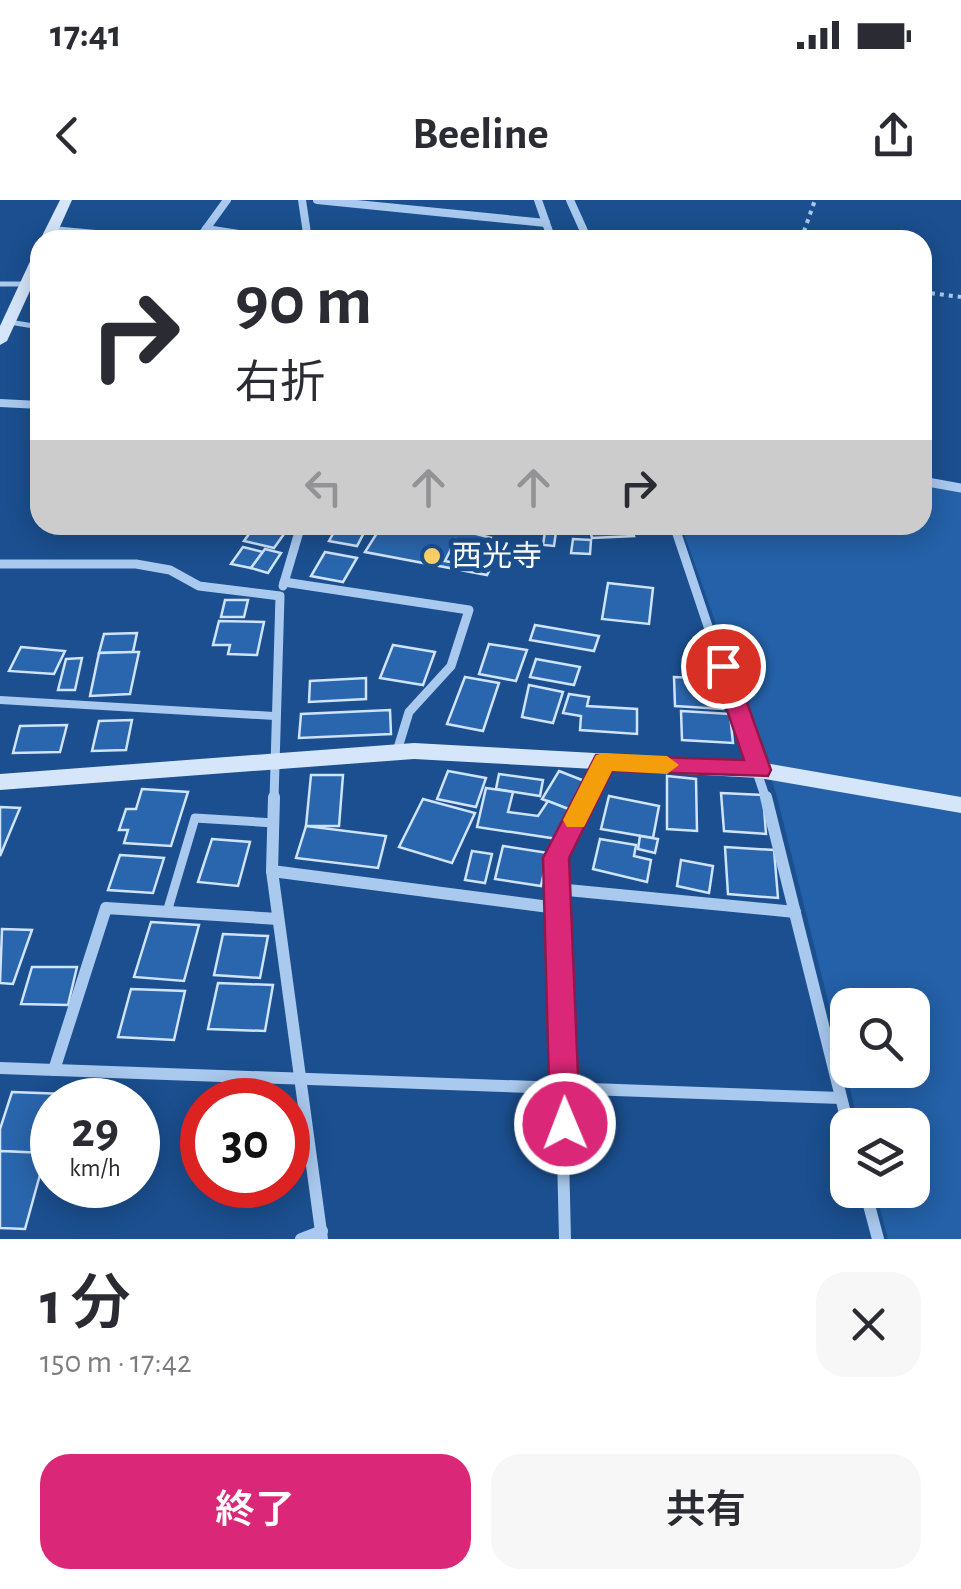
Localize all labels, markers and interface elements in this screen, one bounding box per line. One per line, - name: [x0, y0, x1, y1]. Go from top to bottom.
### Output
- text: 17:41: [50, 16, 122, 54]
- icon: back: [40, 108, 95, 163]
- icon: share: [866, 108, 921, 163]
- text: Beeline: [412, 112, 549, 157]
- text: 90 m: [235, 267, 372, 337]
- icon: right: [70, 270, 200, 400]
- text: 右折: [235, 361, 325, 406]
- icon: left: [296, 460, 351, 515]
- icon: ahead: [401, 460, 456, 515]
- icon: ahead: [506, 460, 561, 515]
- icon: right: [611, 460, 666, 515]
- place label: 西光寺: [452, 540, 542, 572]
- marker: 西光寺: [421, 545, 443, 567]
- pin: [681, 624, 766, 709]
- icon: arrive: [696, 639, 751, 694]
- map controls: [830, 988, 930, 1208]
- button: search: [830, 988, 930, 1088]
- position arrow: [513, 1072, 617, 1176]
- speed limit sign: 30: [180, 1078, 310, 1208]
- text: 29: [71, 1106, 119, 1156]
- button: layers: [830, 1108, 930, 1208]
- text: km/h: [69, 1156, 121, 1181]
- button: close: [816, 1272, 921, 1377]
- text: 1 分: [40, 1275, 131, 1335]
- text: 150 m · 17:42: [40, 1346, 192, 1378]
- button: 終了: [40, 1454, 471, 1569]
- button: 共有: [491, 1454, 921, 1569]

